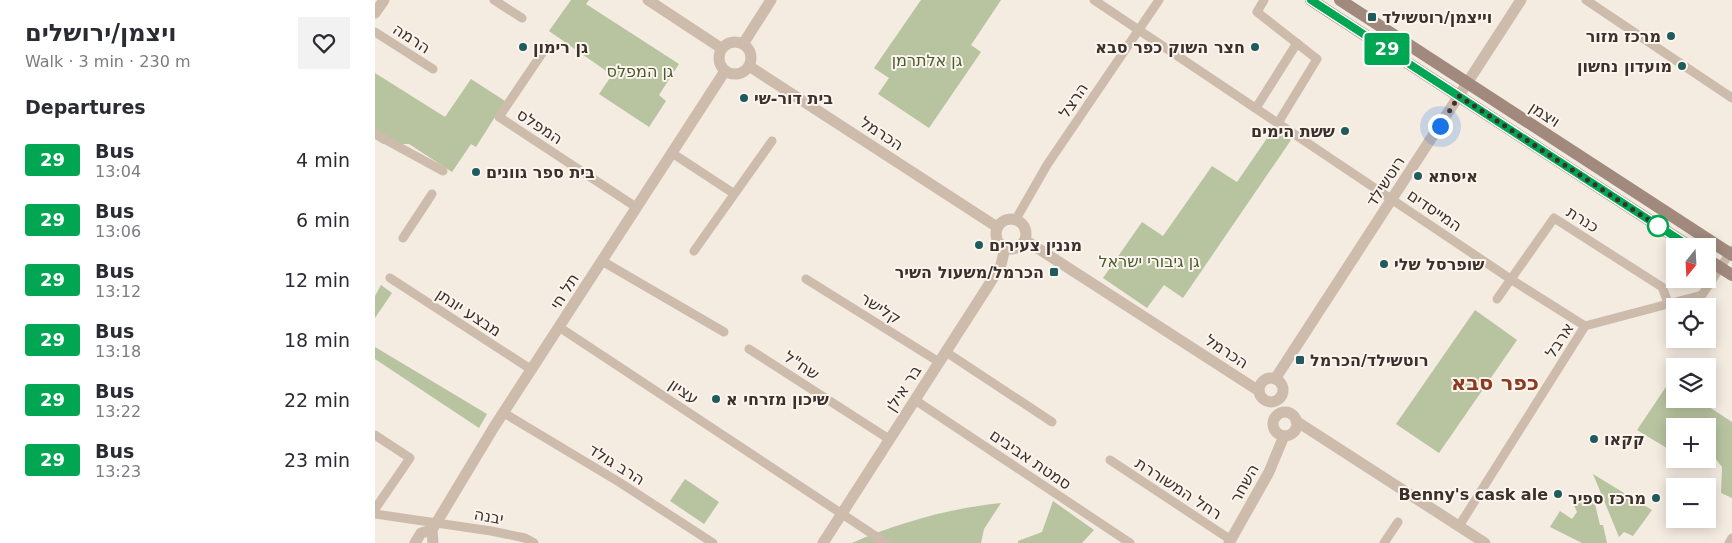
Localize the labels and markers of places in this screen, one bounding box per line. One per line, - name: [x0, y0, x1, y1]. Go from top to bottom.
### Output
- place label: וייצמן/רוטשילד: [1382, 8, 1492, 27]
- marker: וייצמן/רוטשילד: [1366, 11, 1378, 23]
- place label: מרכז מזור: [1586, 27, 1661, 46]
- marker: מרכז מזור: [1665, 30, 1677, 42]
- place label: גן רימון: [533, 38, 588, 57]
- place label: חצר השוק כפר סבא: [1095, 38, 1245, 57]
- marker: גן רימון: [517, 41, 529, 53]
- marker: חצר השוק כפר סבא: [1249, 41, 1261, 53]
- place label: מועדון נחשון: [1577, 57, 1672, 76]
- marker: מועדון נחשון: [1676, 60, 1688, 72]
- place label: בית דור-שי: [754, 89, 833, 108]
- marker: בית דור-שי: [738, 92, 750, 104]
- place label: ששת הימים: [1251, 122, 1335, 141]
- marker: ששת הימים: [1339, 125, 1351, 137]
- place label: בית ספר גוונים: [486, 163, 595, 182]
- marker: בית ספר גוונים: [470, 166, 482, 178]
- place label: איסתא: [1428, 167, 1478, 186]
- marker: איסתא: [1412, 170, 1424, 182]
- unlabelled marker: [1647, 215, 1669, 237]
- place label: מננין צעירים: [989, 236, 1082, 255]
- marker: מננין צעירים: [973, 239, 985, 251]
- place label: שופרסל שלי: [1394, 255, 1484, 274]
- marker: שופרסל שלי: [1378, 258, 1390, 270]
- place label: הכרמל/משעול השיר: [895, 263, 1044, 282]
- marker: הכרמל/משעול השיר: [1048, 266, 1060, 278]
- place label: רוטשילד/הכרמל: [1310, 351, 1429, 370]
- marker: רוטשילד/הכרמל: [1294, 354, 1306, 366]
- place label: שיכון מזרחי א: [726, 390, 829, 409]
- marker: שיכון מזרחי א: [710, 393, 722, 405]
- place label: קקאו: [1604, 430, 1645, 449]
- marker: קקאו: [1588, 433, 1600, 445]
- place label: Benny's cask ale: [1399, 485, 1548, 504]
- marker: Benny's cask ale: [1552, 488, 1564, 500]
- place label: מרכז ספיר: [1568, 489, 1646, 508]
- marker: מרכז ספיר: [1650, 492, 1662, 504]

